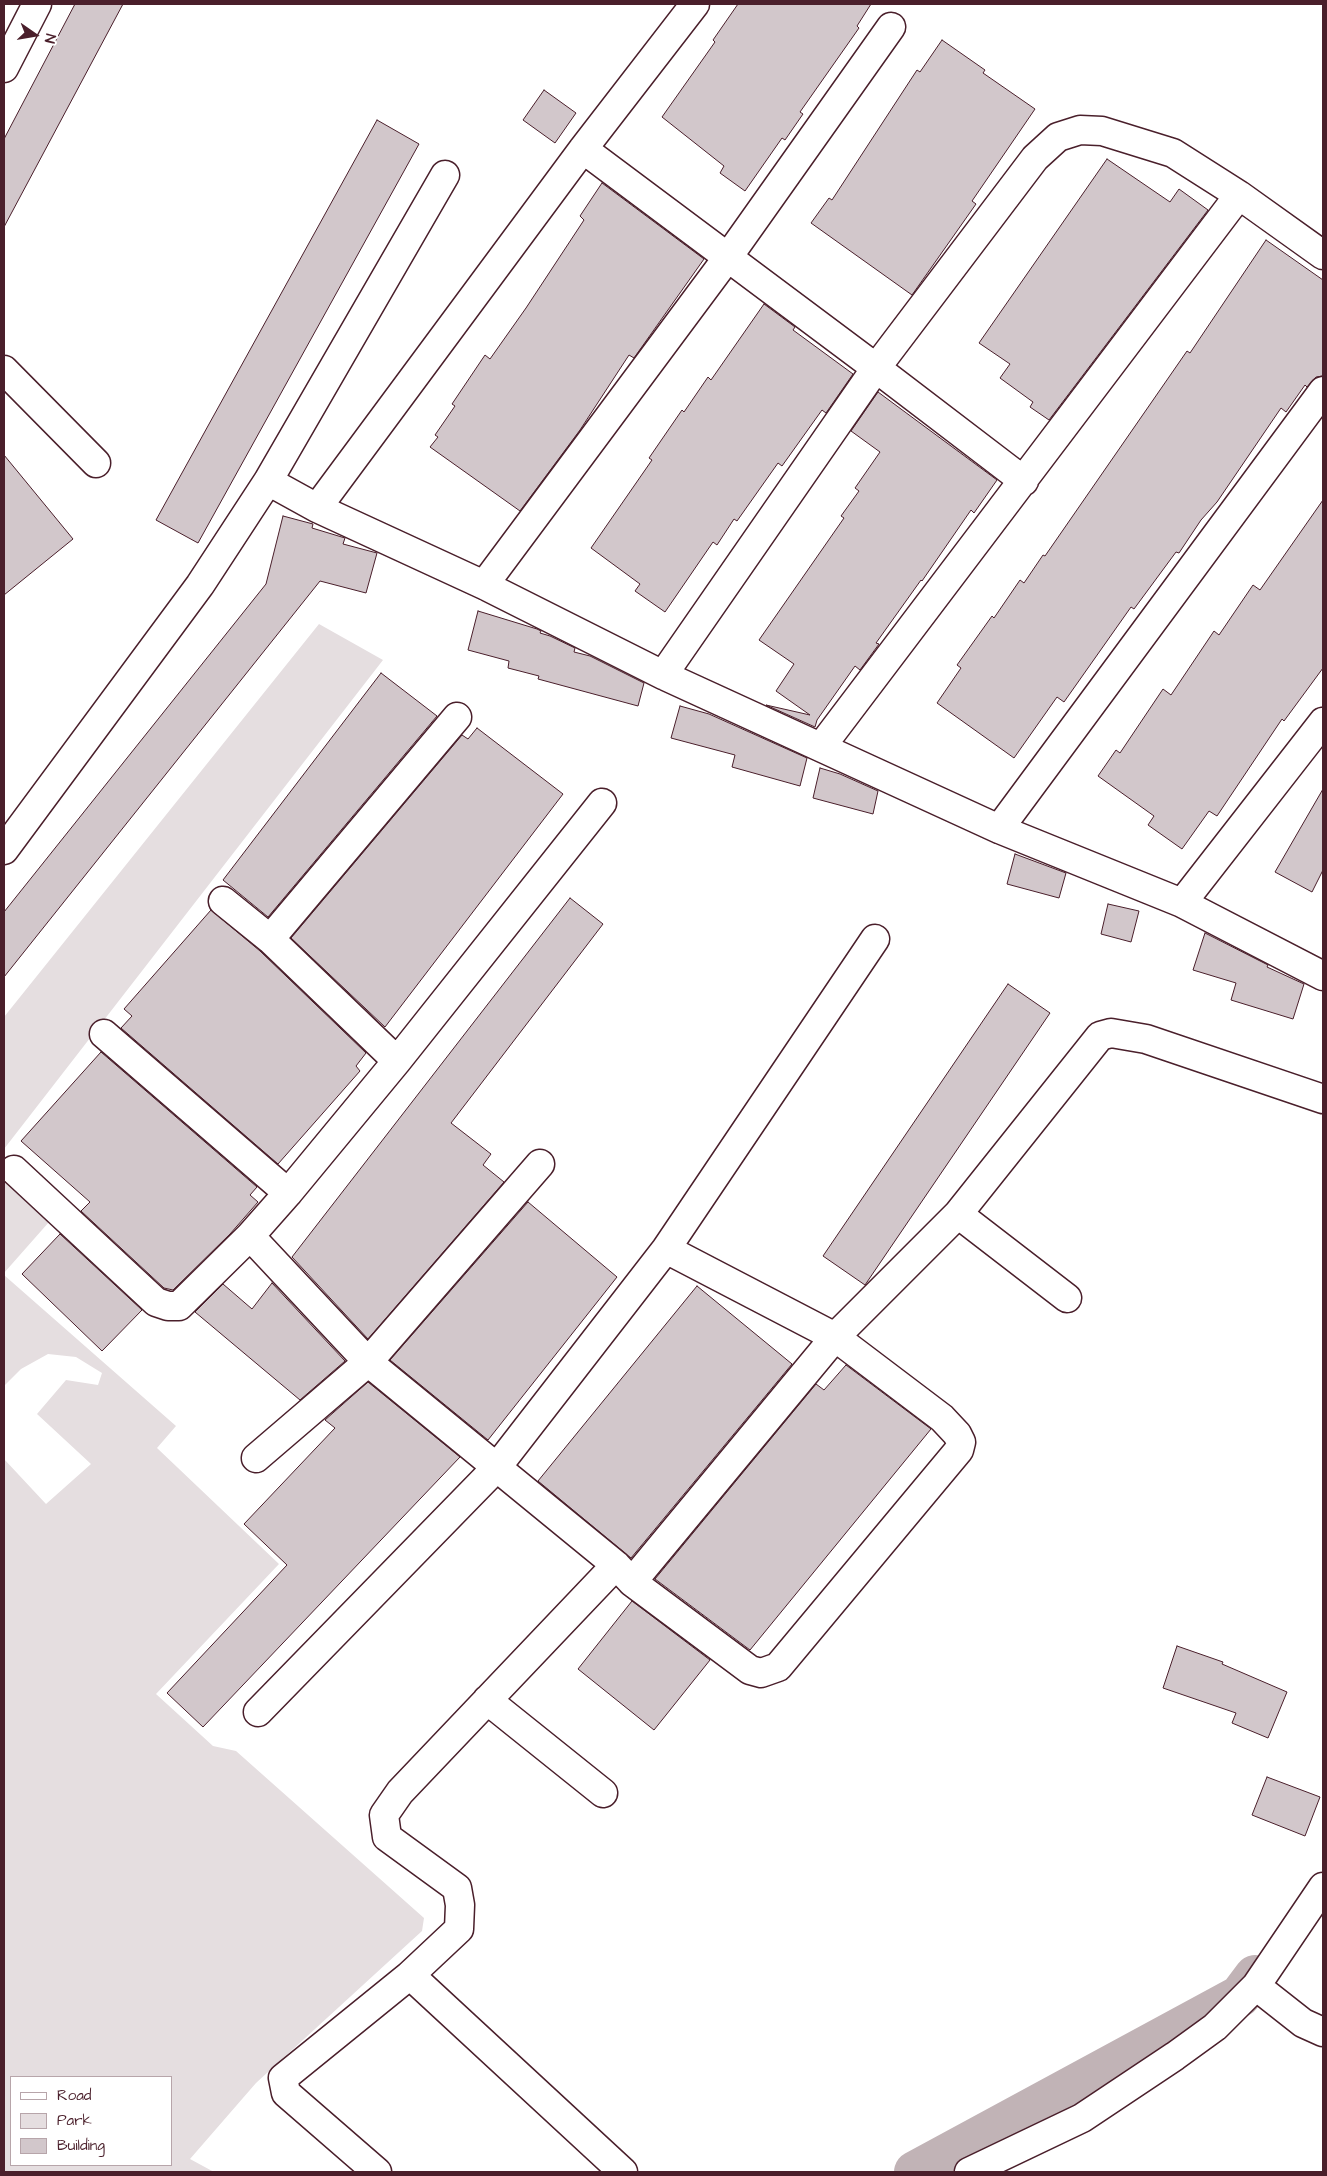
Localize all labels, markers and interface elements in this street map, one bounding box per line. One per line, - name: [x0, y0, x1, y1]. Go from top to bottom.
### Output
- north arrow: [10, 10, 60, 60]
- text: N: [39, 32, 60, 45]
- legend: [10, 2076, 172, 2166]
- text: Road: [57, 2085, 91, 2106]
- text: Park: [57, 2110, 92, 2131]
- text: Building: [57, 2135, 105, 2156]

